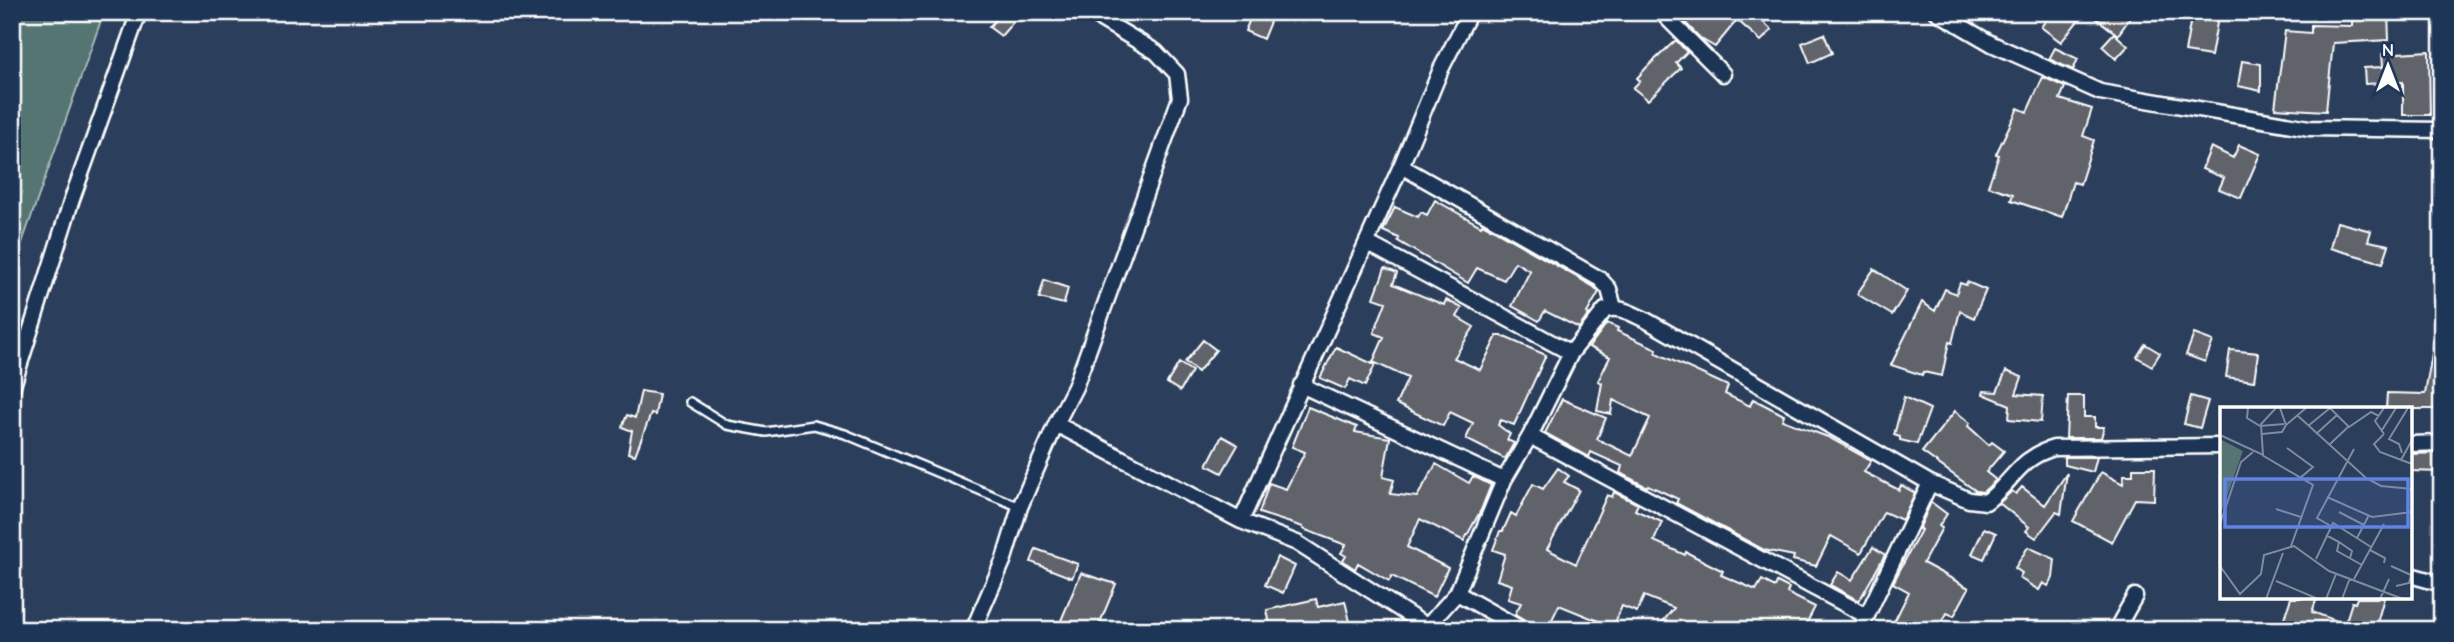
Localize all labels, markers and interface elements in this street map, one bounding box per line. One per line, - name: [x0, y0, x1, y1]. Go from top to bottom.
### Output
- north arrow: [2352, 32, 2422, 102]
- text: N: [2382, 39, 2394, 61]
- inset map: [2220, 407, 2412, 600]

